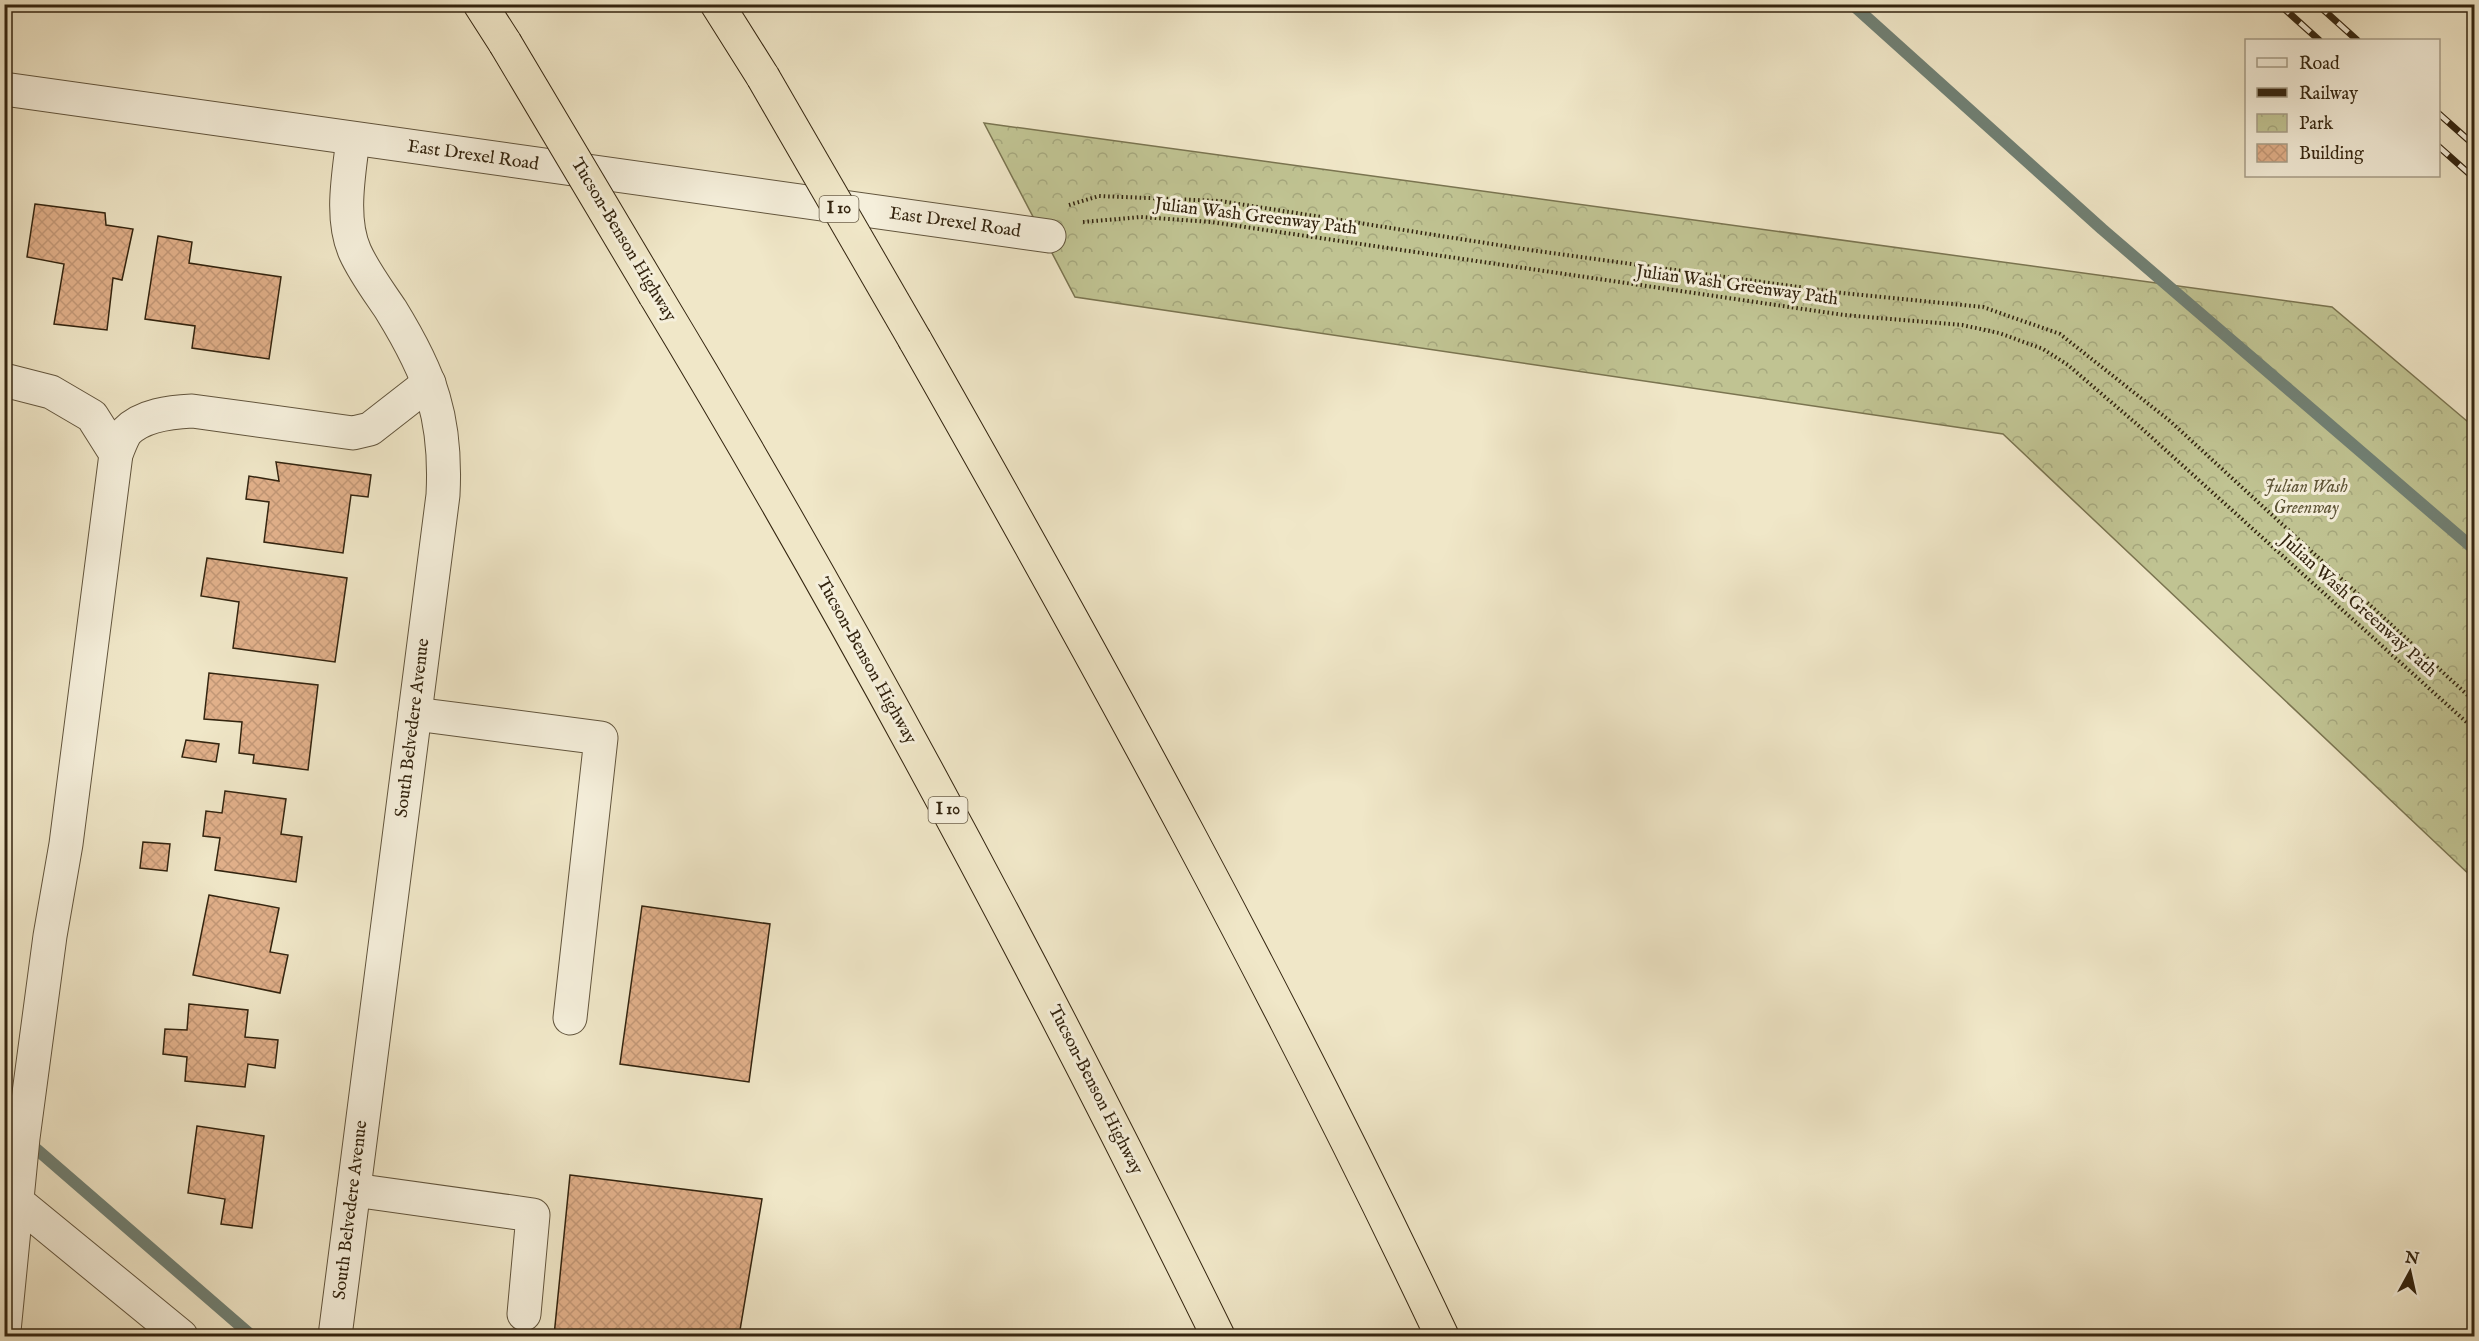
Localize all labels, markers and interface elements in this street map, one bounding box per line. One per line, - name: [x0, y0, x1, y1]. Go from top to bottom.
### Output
- legend: [2245, 39, 2440, 177]
- text: Road: [2299, 53, 2340, 76]
- text: Railway: [2299, 83, 2358, 106]
- text: Park: [2299, 113, 2334, 136]
- street label: East Drexel Road: [406, 135, 541, 177]
- text: Building: [2299, 143, 2364, 166]
- street label: Tucson–Benson Highway: [565, 154, 681, 326]
- street label: Julian Wash Greenway Path: [1151, 193, 1359, 241]
- road number: I 10: [820, 196, 858, 222]
- street label: East Drexel Road: [888, 202, 1023, 244]
- street label: Julian Wash Greenway Path: [1633, 260, 1840, 312]
- park label: Julian Wash Greenway: [2264, 476, 2348, 520]
- street label: Julian Wash Greenway Path: [2273, 528, 2442, 683]
- street label: Tucson–Benson Highway: [811, 574, 921, 748]
- street label: South Belvedere Avenue: [391, 637, 435, 819]
- road number: I 10: [928, 797, 968, 823]
- street label: Tucson–Benson Highway: [1042, 1001, 1148, 1179]
- street label: South Belvedere Avenue: [329, 1119, 373, 1301]
- north arrow: [2380, 1242, 2440, 1302]
- text: N: [2403, 1248, 2420, 1270]

